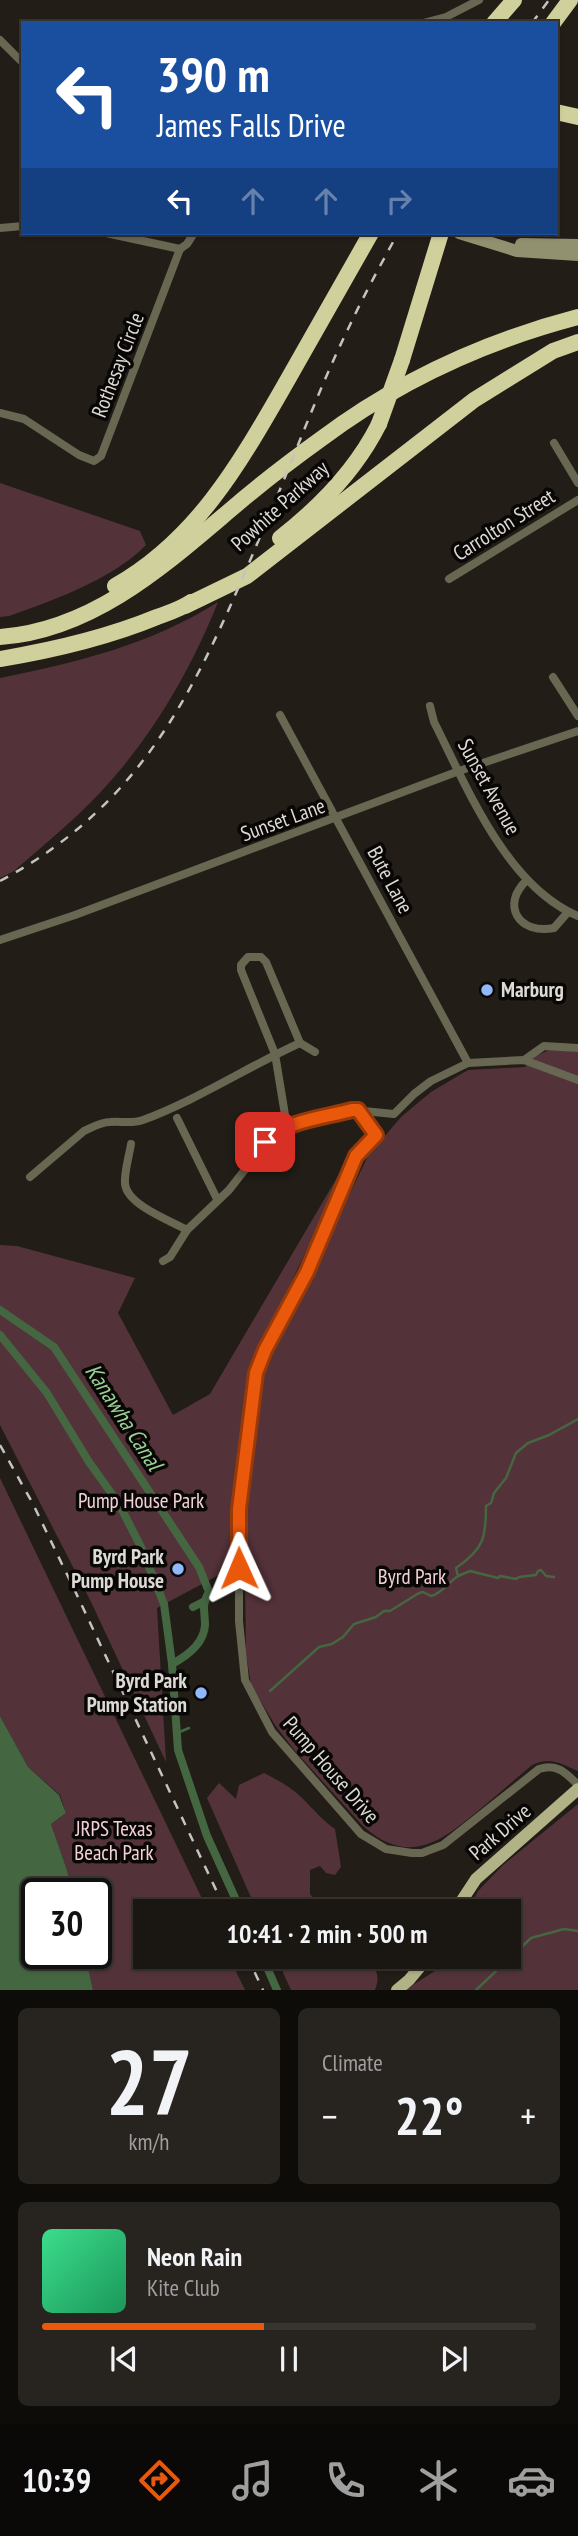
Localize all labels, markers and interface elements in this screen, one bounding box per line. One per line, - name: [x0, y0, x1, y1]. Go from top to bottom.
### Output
- text: 390 m: [157, 42, 270, 106]
- icon: left: [42, 49, 133, 140]
- text: James Falls Drive: [157, 104, 346, 146]
- icon: left: [161, 182, 199, 220]
- icon: ahead: [234, 182, 272, 220]
- icon: ahead: [307, 182, 345, 220]
- icon: right: [380, 182, 418, 220]
- street label: Rothesay Circle: [85, 309, 150, 421]
- street label: Powhite Parkway: [225, 455, 334, 557]
- street label: Carrolton Street: [448, 483, 560, 567]
- street label: Sunset Avenue: [452, 734, 527, 840]
- street label: Sunset Lane: [237, 792, 329, 847]
- street label: Bute Lane: [362, 841, 419, 918]
- place label: Marburg: [501, 976, 564, 1003]
- marker: Marburg: [479, 982, 495, 998]
- pin: [235, 1112, 295, 1172]
- icon: arrive: [246, 1123, 284, 1161]
- water label: Kanawha Canal: [79, 1358, 171, 1478]
- park label: Pump House Park: [78, 1487, 204, 1514]
- position arrow: [202, 1531, 276, 1605]
- place label: Byrd Park Pump House: [71, 1543, 164, 1594]
- marker: Byrd Park Pump House: [170, 1561, 186, 1577]
- park label: Byrd Park: [378, 1563, 446, 1590]
- place label: Byrd Park Pump Station: [87, 1667, 187, 1718]
- marker: Byrd Park Pump Station: [193, 1685, 209, 1701]
- street label: Pump House Drive: [278, 1711, 385, 1829]
- street label: Park Drive: [463, 1797, 536, 1866]
- park label: JRPS Texas Beach Park: [74, 1815, 154, 1866]
- speed limit sign: 30: [21, 1878, 112, 1969]
- text: 10:41 · 2 min · 500 m: [227, 1917, 427, 1950]
- text: 27: [106, 2022, 193, 2140]
- text: Climate: [322, 2048, 383, 2077]
- text: 22°: [395, 2082, 463, 2149]
- text: −: [322, 2091, 338, 2140]
- text: +: [520, 2091, 536, 2140]
- text: km/h: [129, 2127, 169, 2156]
- text: Neon Rain: [147, 2240, 242, 2273]
- text: Kite Club: [147, 2273, 220, 2302]
- icon: previous: [105, 2340, 143, 2378]
- icon: pause: [270, 2340, 308, 2378]
- icon: next: [435, 2340, 473, 2378]
- icon: directions: [135, 2456, 184, 2505]
- icon: music: [228, 2456, 277, 2505]
- icon: phone: [321, 2456, 370, 2505]
- icon: climate: [414, 2456, 463, 2505]
- icon: car: [507, 2456, 556, 2505]
- text: 10:39: [22, 2459, 91, 2501]

